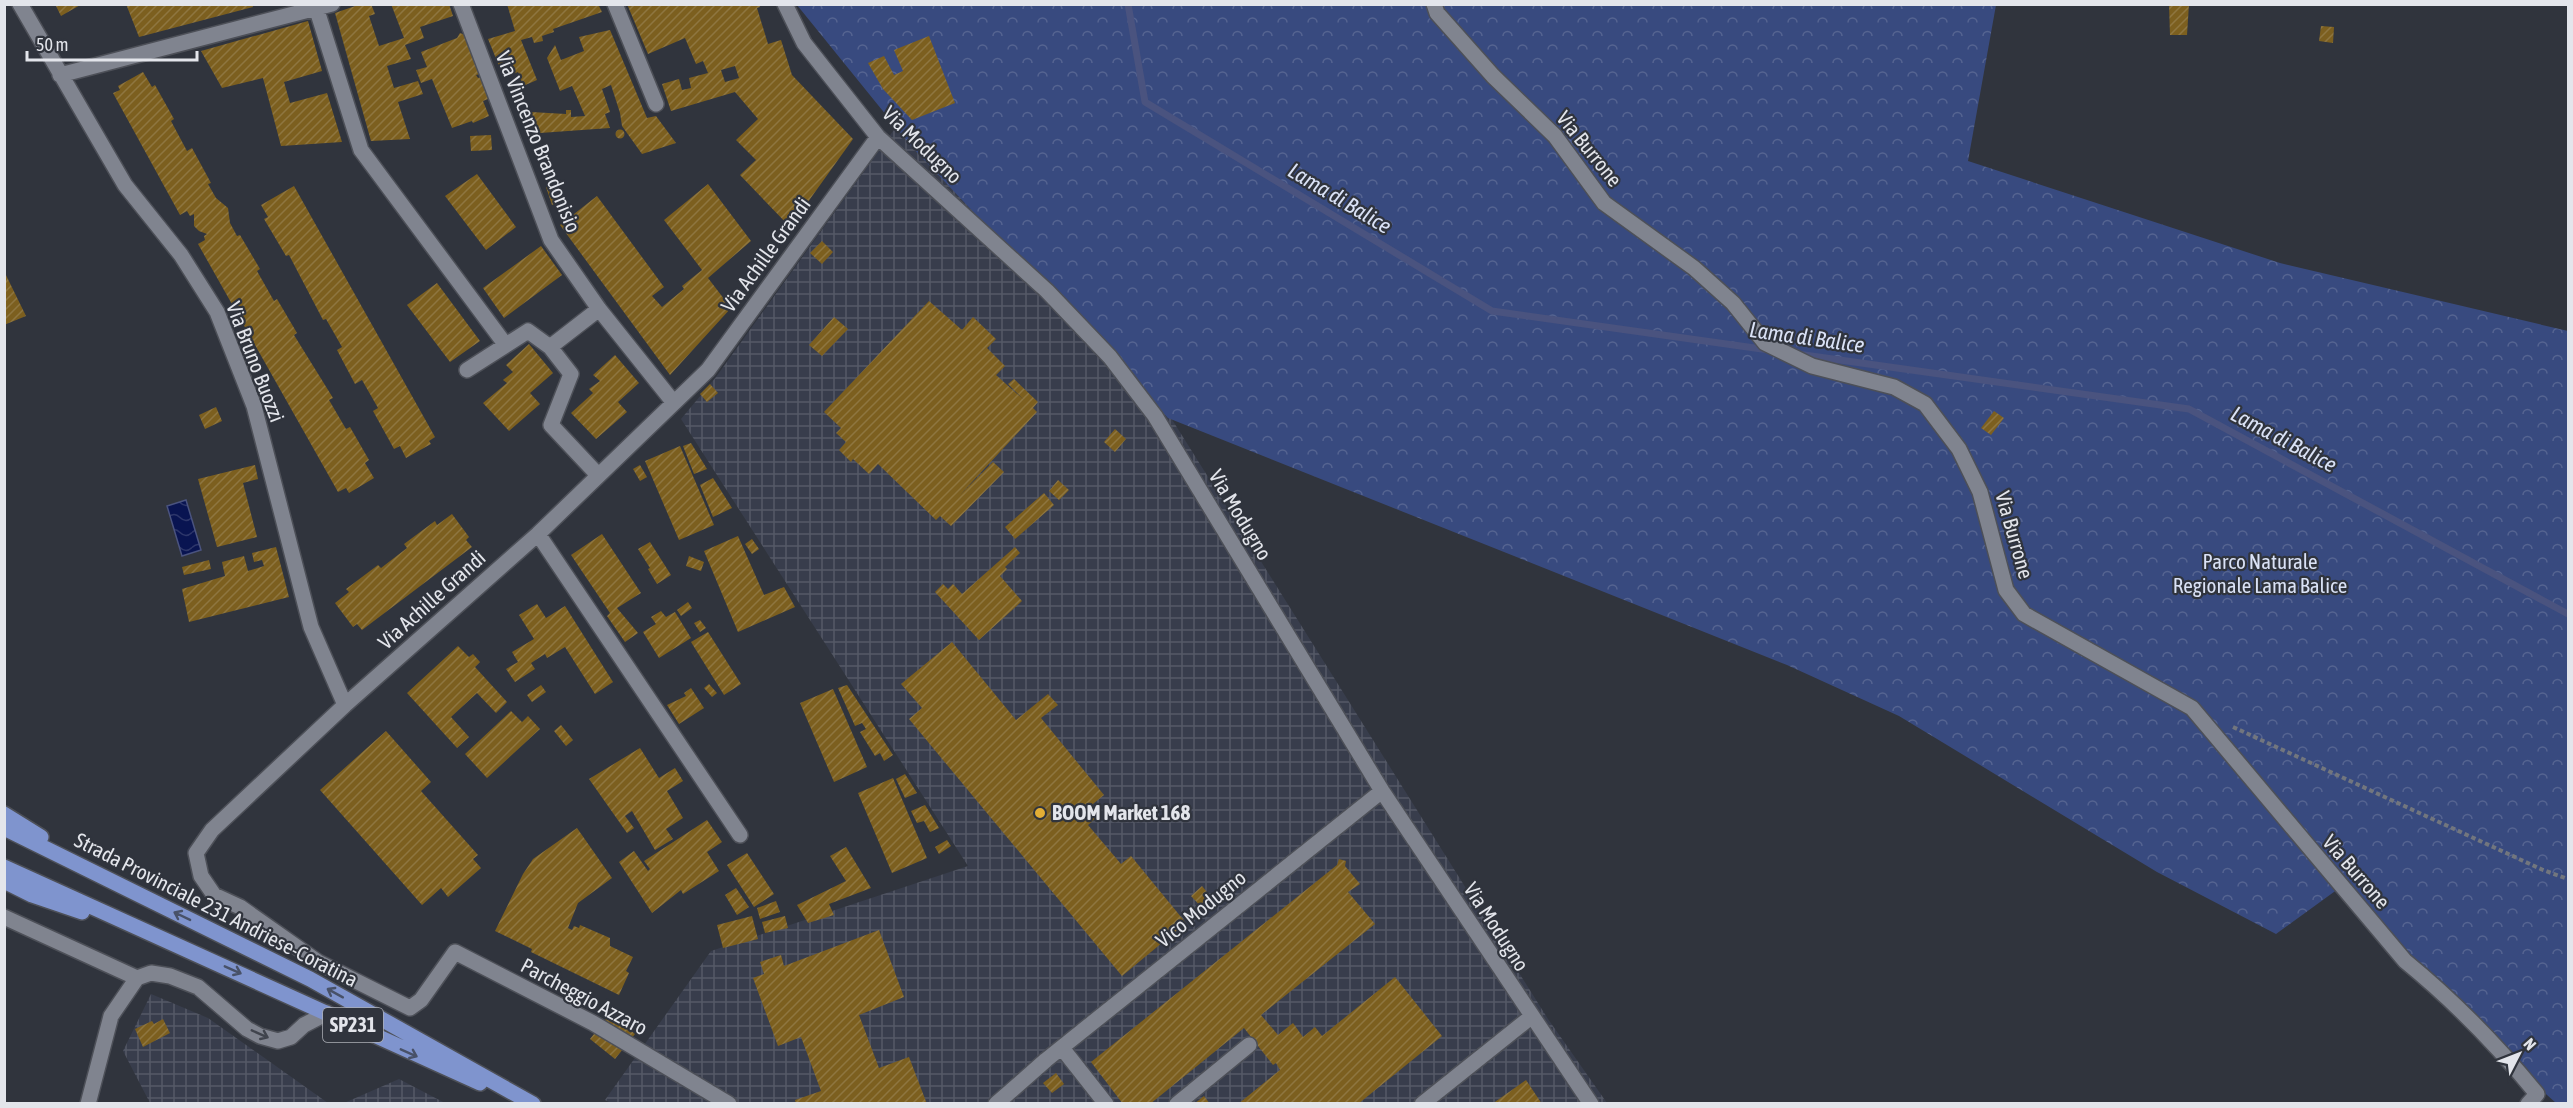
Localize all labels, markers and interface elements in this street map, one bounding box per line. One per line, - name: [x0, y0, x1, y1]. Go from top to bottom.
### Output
- scale bar: [27, 24, 196, 62]
- text: 50 m: [36, 34, 68, 55]
- street label: Via Vincenzo Brandonisio: [492, 48, 586, 236]
- street label: Via Modugno: [878, 101, 967, 188]
- street label: Via Burrone: [1552, 106, 1627, 191]
- water label: Lama di Balice: [1284, 157, 1396, 239]
- street label: Via Achille Grandi: [716, 192, 815, 316]
- street label: Via Bruno Buozzi: [222, 298, 290, 425]
- water label: Lama di Balice: [1748, 316, 1866, 358]
- water label: Lama di Balice: [2227, 400, 2341, 478]
- street label: Via Modugno: [1205, 465, 1277, 564]
- street label: Via Burrone: [1991, 488, 2039, 581]
- street label: Via Achille Grandi: [373, 545, 490, 654]
- park label: Parco Naturale Regionale Lama Balice: [2173, 549, 2347, 597]
- place label: BOOM Market 168: [1052, 800, 1190, 824]
- marker: BOOM Market 168: [1033, 806, 1047, 820]
- street label: Strada Provinciale 231 Andriese-Coratina: [71, 827, 362, 991]
- street label: Via Burrone: [2318, 830, 2395, 913]
- street label: Vico Modugno: [1151, 865, 1250, 952]
- street label: Via Modugno: [1459, 878, 1534, 975]
- one-way arrow: [174, 910, 191, 922]
- street label: Parcheggio Azzaro: [517, 953, 652, 1040]
- one-way arrow: [224, 965, 242, 976]
- one-way arrow: [327, 986, 344, 998]
- road number: SP231: [323, 1008, 383, 1042]
- north arrow: [2489, 1024, 2549, 1084]
- one-way arrow: [250, 1029, 268, 1041]
- text: N: [2520, 1034, 2540, 1053]
- one-way arrow: [400, 1048, 418, 1059]

